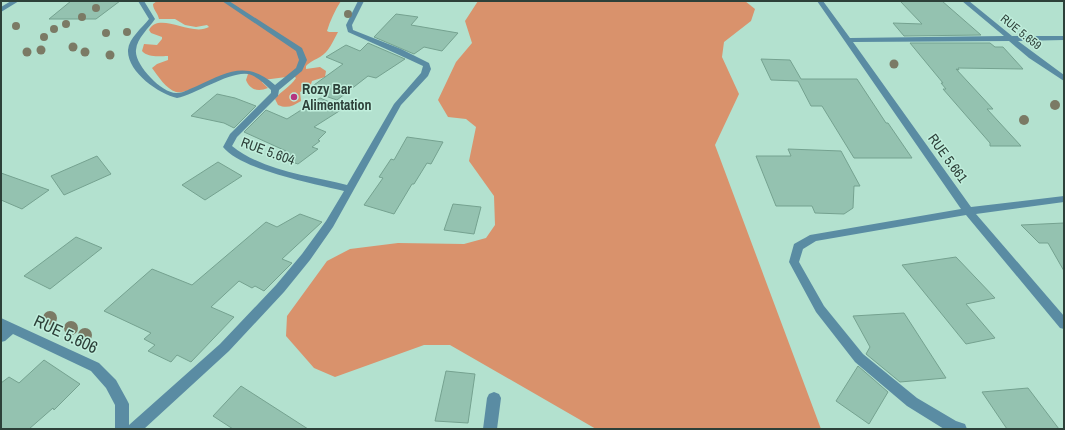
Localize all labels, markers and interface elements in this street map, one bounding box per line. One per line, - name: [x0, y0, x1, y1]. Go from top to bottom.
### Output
- street label: RUE 5.659: [997, 11, 1045, 53]
- place label: Rozy Bar Alimentation: [302, 80, 372, 114]
- marker: Rozy Bar Alimentation: [289, 92, 299, 102]
- street label: RUE 5.661: [924, 130, 972, 187]
- street label: RUE 5.604: [239, 133, 298, 169]
- street label: RUE 5.606: [30, 309, 102, 358]

